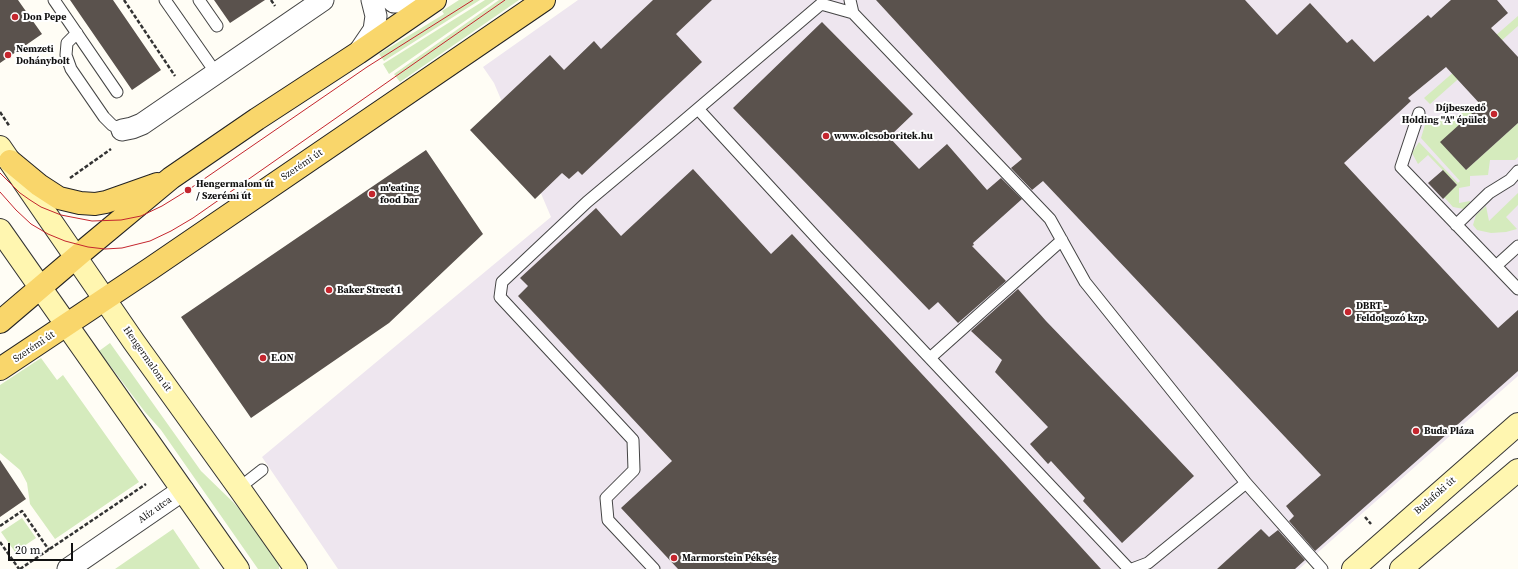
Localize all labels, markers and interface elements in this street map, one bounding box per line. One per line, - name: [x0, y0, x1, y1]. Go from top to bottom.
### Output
- place label: Don Pepe: [23, 11, 66, 23]
- marker: Don Pepe: [10, 12, 20, 22]
- place label: Nemzeti Dohánybolt: [16, 43, 70, 66]
- marker: Nemzeti Dohánybolt: [3, 50, 13, 60]
- place label: Díjbeszedő Holding "A" épület: [1402, 102, 1486, 126]
- marker: Díjbeszedő Holding "A" épület: [1489, 109, 1499, 119]
- place label: www.olcsoboritek.hu: [834, 130, 933, 142]
- marker: www.olcsoboritek.hu: [821, 131, 831, 141]
- street label: Szerémi út: [279, 147, 325, 183]
- place label: Hengermalom út / Szerémi út: [196, 178, 274, 202]
- place label: m'eating food bar: [380, 182, 419, 206]
- marker: Hengermalom út / Szerémi út: [183, 185, 193, 195]
- marker: m'eating food bar: [367, 189, 377, 199]
- place label: Baker Street 1: [337, 284, 402, 296]
- marker: Baker Street 1: [324, 285, 334, 295]
- place label: DBRT - Feldolgozó kzp.: [1356, 300, 1427, 324]
- marker: DBRT - Feldolgozó kzp.: [1343, 307, 1353, 317]
- street label: Hengermalom út: [120, 324, 174, 394]
- street label: Szerémi út: [11, 329, 57, 365]
- place label: E.ON: [271, 352, 294, 364]
- marker: E.ON: [258, 353, 268, 363]
- place label: Buda Pláza: [1424, 425, 1474, 437]
- marker: Buda Pláza: [1411, 426, 1421, 436]
- street label: Budafoki út: [1412, 475, 1458, 517]
- street label: Alíz utca: [136, 494, 174, 526]
- scale bar: [10, 535, 75, 561]
- text: 20 m: [15, 542, 41, 558]
- place label: Marmorstein Pékség: [682, 552, 777, 564]
- marker: Marmorstein Pékség: [669, 553, 679, 563]

